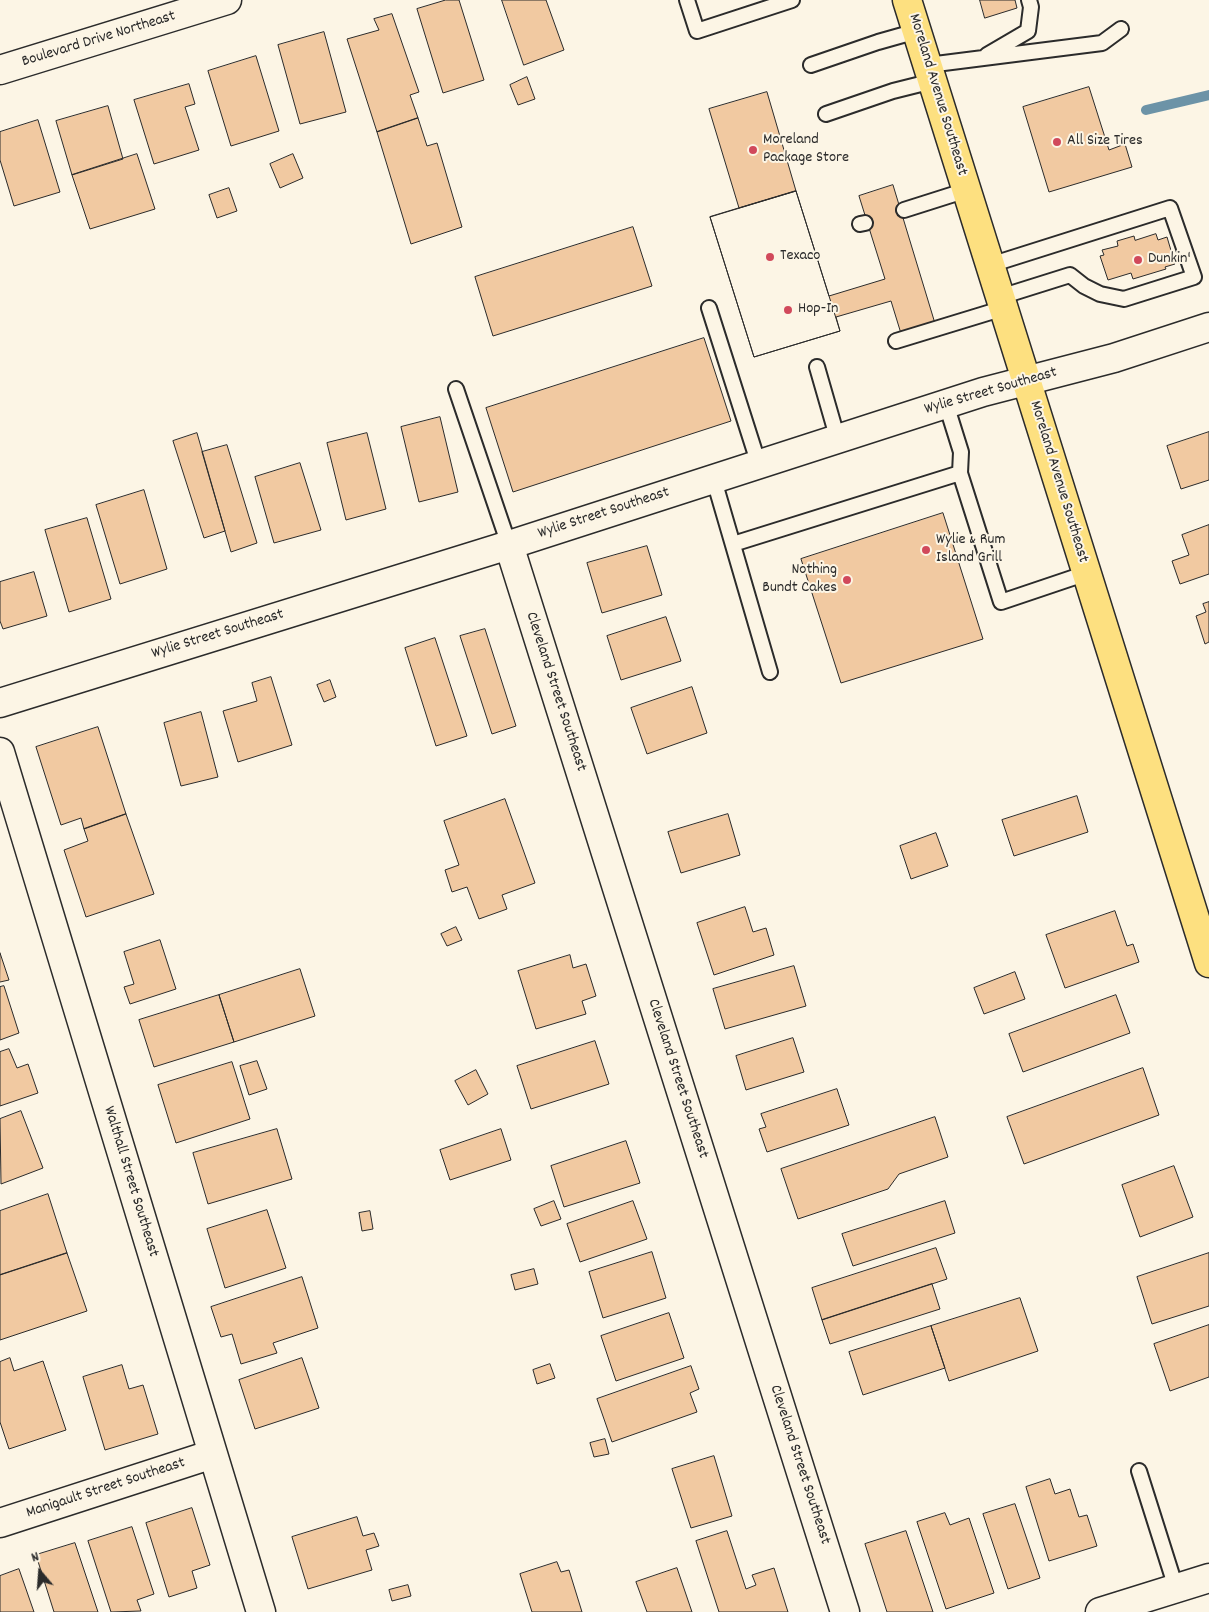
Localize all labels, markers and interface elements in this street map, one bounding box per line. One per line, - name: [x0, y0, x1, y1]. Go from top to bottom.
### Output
- street label: Boulevard Drive Northeast: [20, 7, 178, 73]
- street label: Moreland Avenue Southeast: [903, 12, 971, 178]
- place label: Moreland Package Store: [763, 131, 849, 169]
- place label: All Size Tires: [1067, 132, 1143, 152]
- marker: All Size Tires: [1051, 136, 1063, 148]
- marker: Moreland Package Store: [747, 144, 759, 156]
- place label: Texaco: [780, 247, 820, 267]
- place label: Dunkin': [1148, 250, 1191, 270]
- marker: Texaco: [764, 251, 776, 263]
- marker: Dunkin': [1132, 254, 1144, 266]
- place label: Hop-In: [798, 300, 839, 320]
- marker: Hop-In: [782, 304, 794, 316]
- street label: Wylie Street Southeast: [922, 364, 1060, 420]
- street label: Moreland Avenue Southeast: [1024, 399, 1092, 565]
- street label: Wylie Street Southeast: [536, 484, 672, 544]
- place label: Wylie & Rum Island Grill: [936, 531, 1005, 569]
- marker: Wylie & Rum Island Grill: [920, 544, 932, 556]
- place label: Nothing Bundt Cakes: [762, 561, 837, 599]
- marker: Nothing Bundt Cakes: [841, 574, 853, 586]
- street label: Wylie Street Southeast: [150, 606, 286, 664]
- street label: Cleveland Street Southeast: [520, 610, 590, 774]
- street label: Cleveland Street Southeast: [642, 997, 712, 1161]
- street label: Walthall Street Southeast: [98, 1104, 162, 1260]
- street label: Cleveland Street Southeast: [764, 1383, 834, 1547]
- street label: Manigault Street Southeast: [24, 1454, 188, 1524]
- north arrow: [15, 1547, 65, 1597]
- text: N: [29, 1547, 42, 1568]

